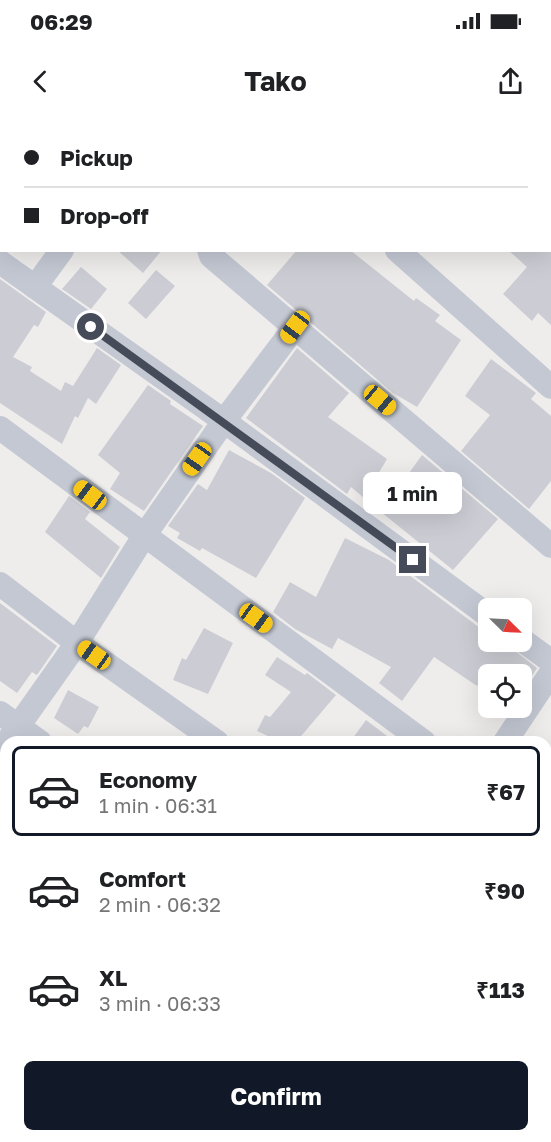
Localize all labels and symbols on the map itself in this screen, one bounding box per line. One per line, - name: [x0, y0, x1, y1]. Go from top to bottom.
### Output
- car: [277, 307, 313, 347]
- route start: [77, 313, 104, 340]
- car: [360, 382, 400, 418]
- car: [179, 439, 215, 479]
- callout: 1 min: [364, 473, 462, 515]
- car: [70, 477, 110, 513]
- route end: [399, 546, 426, 573]
- north arrow: [478, 598, 532, 652]
- car: [236, 600, 276, 636]
- car: [74, 637, 114, 673]

